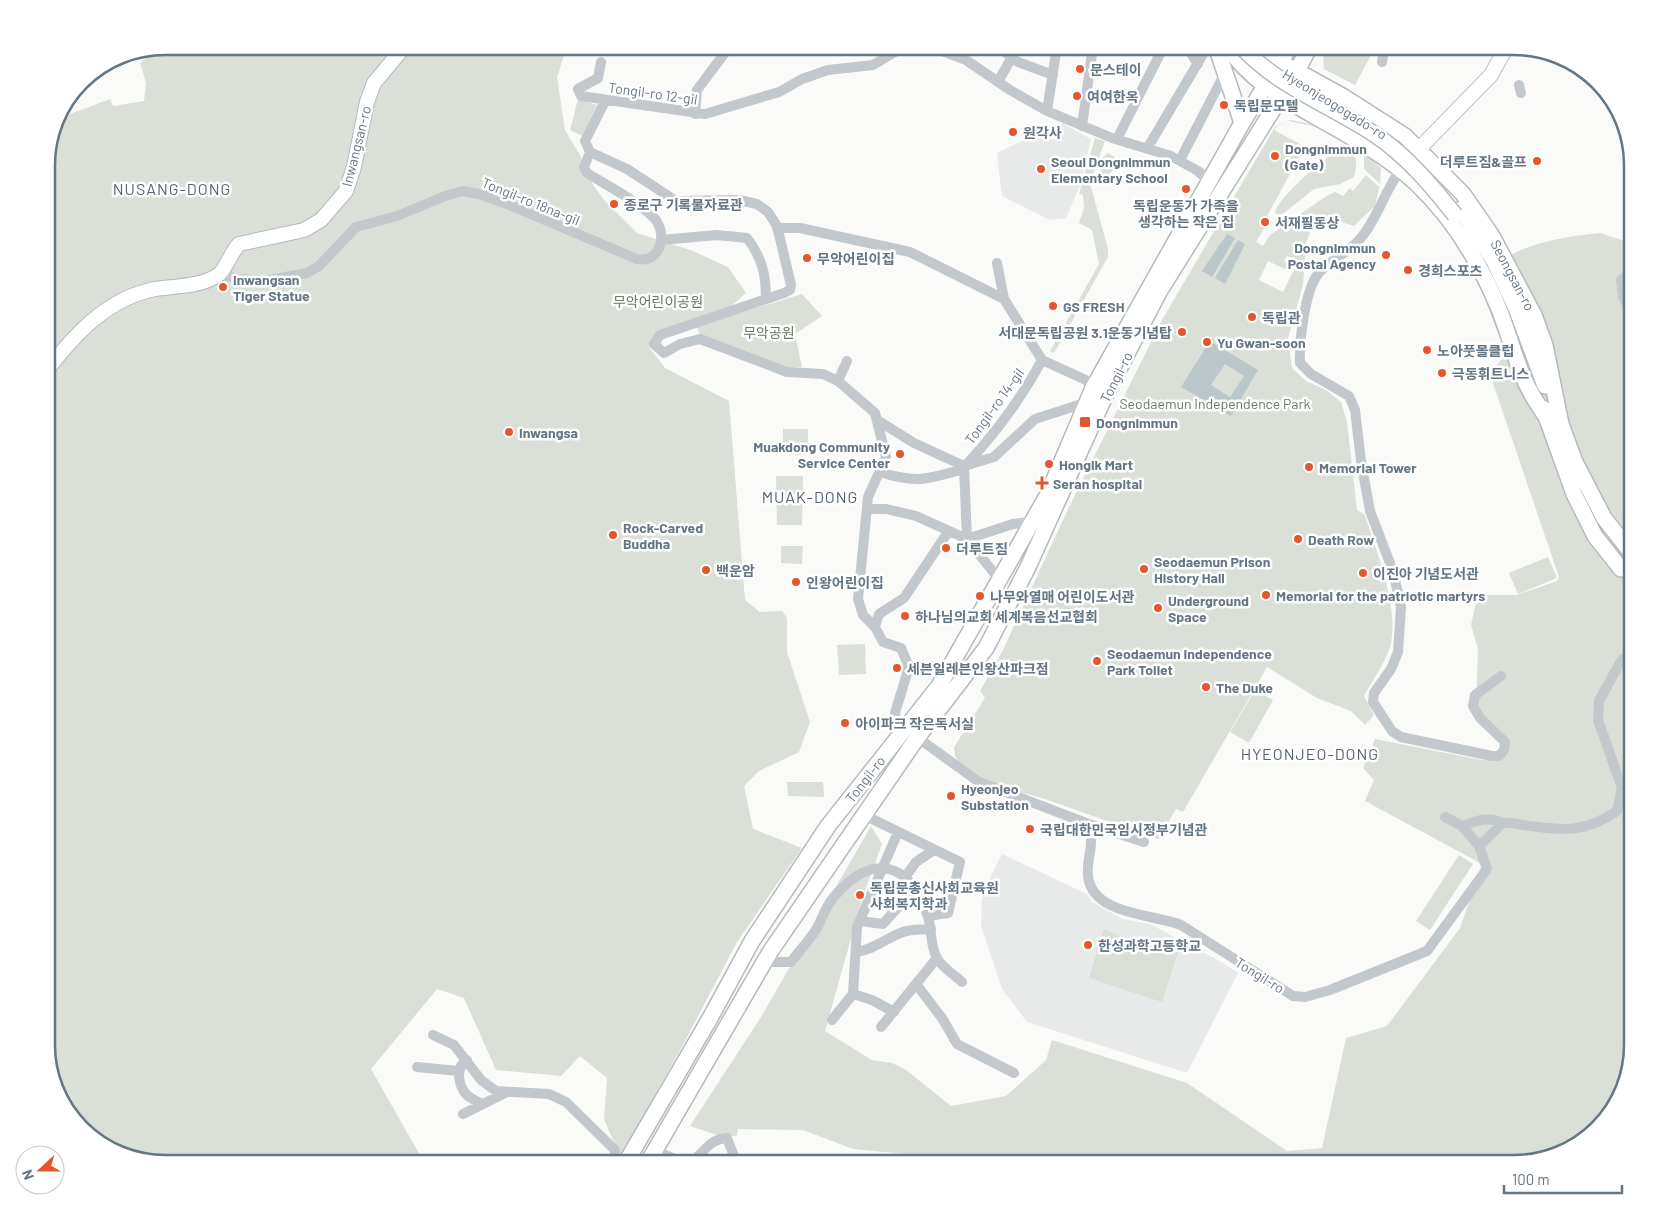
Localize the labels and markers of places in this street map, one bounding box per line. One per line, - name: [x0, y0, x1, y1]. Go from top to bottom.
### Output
- place label: 문스테이: [1090, 61, 1142, 78]
- marker: 문스테이: [1074, 63, 1086, 75]
- place label: 여여한옥: [1087, 88, 1139, 105]
- marker: 여여한옥: [1071, 90, 1083, 102]
- place label: 독립문모텔: [1234, 97, 1299, 114]
- marker: 독립문모텔: [1218, 99, 1230, 111]
- place label: 원각사: [1023, 124, 1062, 141]
- marker: 원각사: [1007, 126, 1019, 138]
- place label: Dongnimmun (Gate): [1284, 140, 1367, 173]
- marker: Dongnimmun (Gate): [1269, 150, 1281, 162]
- place label: Seoul Dongnimmun Elementary School: [1051, 153, 1170, 186]
- place label: 더루트짐&골프: [1440, 153, 1527, 170]
- marker: 더루트짐&골프: [1531, 155, 1543, 167]
- marker: Seoul Dongnimmun Elementary School: [1035, 163, 1047, 175]
- marker: 독립운동가 가족을 생각하는 작은 집: [1180, 183, 1192, 195]
- place label: 종로구 기록물자료관: [624, 196, 743, 213]
- place label: 독립운동가 가족을 생각하는 작은 집: [1133, 197, 1239, 230]
- marker: 종로구 기록물자료관: [608, 198, 620, 210]
- place label: 서재필동상: [1275, 214, 1340, 231]
- marker: 서재필동상: [1259, 216, 1271, 228]
- place label: Dongnimmun Postal Agency: [1288, 239, 1376, 272]
- marker: Dongnimmun Postal Agency: [1380, 249, 1392, 261]
- place label: 무악어린이집: [817, 250, 894, 267]
- marker: 무악어린이집: [801, 252, 813, 264]
- place label: 경희스포츠: [1418, 262, 1483, 279]
- marker: 경희스포츠: [1402, 264, 1414, 276]
- place label: Inwangsan Tiger Statue: [233, 271, 310, 304]
- marker: Inwangsan Tiger Statue: [217, 281, 229, 293]
- place label: GS FRESH: [1063, 298, 1125, 315]
- marker: GS FRESH: [1047, 300, 1059, 312]
- place label: 독립관: [1262, 309, 1301, 326]
- marker: 독립관: [1246, 311, 1258, 323]
- place label: 서대문독립공원 3.1운동기념탑: [998, 324, 1172, 341]
- marker: 서대문독립공원 3.1운동기념탑: [1176, 326, 1188, 338]
- place label: Yu Gwan-soon: [1217, 334, 1306, 351]
- marker: Yu Gwan-soon: [1201, 336, 1213, 348]
- place label: 노아풋볼클럽: [1437, 342, 1514, 359]
- marker: 노아풋볼클럽: [1421, 344, 1433, 356]
- place label: 극동휘트니스: [1452, 365, 1529, 382]
- marker: 극동휘트니스: [1436, 367, 1448, 379]
- place label: Dongnimmun: [1096, 414, 1178, 431]
- marker: Dongnimmun: [1078, 415, 1092, 429]
- place label: Inwangsa: [519, 424, 578, 441]
- marker: Inwangsa: [503, 426, 515, 438]
- place label: Muakdong Community Service Center: [753, 438, 891, 471]
- marker: Muakdong Community Service Center: [894, 448, 906, 460]
- place label: Hongik Mart: [1059, 456, 1133, 473]
- marker: Hongik Mart: [1043, 458, 1055, 470]
- place label: Memorial Tower: [1319, 459, 1417, 476]
- marker: Memorial Tower: [1303, 461, 1315, 473]
- place label: Seran hospital: [1053, 475, 1142, 492]
- marker: Seran hospital: [1035, 476, 1049, 490]
- place label: Rock-Carved Buddha: [623, 519, 703, 552]
- marker: Rock-Carved Buddha: [607, 529, 619, 541]
- place label: Death Row: [1308, 531, 1374, 548]
- marker: Death Row: [1292, 533, 1304, 545]
- place label: 더루트짐: [956, 540, 1008, 557]
- marker: 더루트짐: [940, 542, 952, 554]
- place label: Seodaemun Prison History Hall: [1154, 553, 1270, 586]
- place label: 백운암: [716, 562, 755, 579]
- marker: Seodaemun Prison History Hall: [1138, 563, 1150, 575]
- marker: 백운암: [700, 564, 712, 576]
- place label: 이진아 기념도서관: [1373, 565, 1479, 582]
- marker: 이진아 기념도서관: [1357, 567, 1369, 579]
- place label: 인왕어린이집: [806, 574, 883, 591]
- marker: 인왕어린이집: [790, 576, 802, 588]
- place label: Memorial for the patriotic martyrs: [1276, 587, 1485, 604]
- place label: 나무와열매 어린이도서관: [990, 588, 1135, 605]
- marker: Memorial for the patriotic martyrs: [1260, 589, 1272, 601]
- marker: 나무와열매 어린이도서관: [974, 590, 986, 602]
- place label: Underground Space: [1168, 592, 1249, 625]
- marker: Underground Space: [1152, 602, 1164, 614]
- place label: 하나님의교회 세계복음선교협회: [915, 608, 1098, 625]
- marker: 하나님의교회 세계복음선교협회: [899, 610, 911, 622]
- place label: Seodaemun Independence Park Toilet: [1107, 645, 1272, 678]
- marker: Seodaemun Independence Park Toilet: [1091, 655, 1103, 667]
- place label: 세븐일레븐인왕산파크점: [907, 660, 1049, 677]
- marker: 세븐일레븐인왕산파크점: [891, 662, 903, 674]
- place label: The Duke: [1216, 679, 1273, 696]
- marker: The Duke: [1200, 681, 1212, 693]
- place label: 아이파크 작은독서실: [855, 715, 974, 732]
- marker: 아이파크 작은독서실: [839, 717, 851, 729]
- place label: Hyeonjeo Substation: [961, 780, 1029, 813]
- marker: Hyeonjeo Substation: [945, 790, 957, 802]
- place label: 국립대한민국임시정부기념관: [1040, 821, 1208, 838]
- marker: 국립대한민국임시정부기념관: [1024, 823, 1036, 835]
- place label: 독립문총신사회교육원 사회복지학과: [870, 879, 999, 912]
- marker: 독립문총신사회교육원 사회복지학과: [854, 889, 866, 901]
- place label: 한성과학고등학교: [1098, 937, 1201, 954]
- marker: 한성과학고등학교: [1082, 939, 1094, 951]

